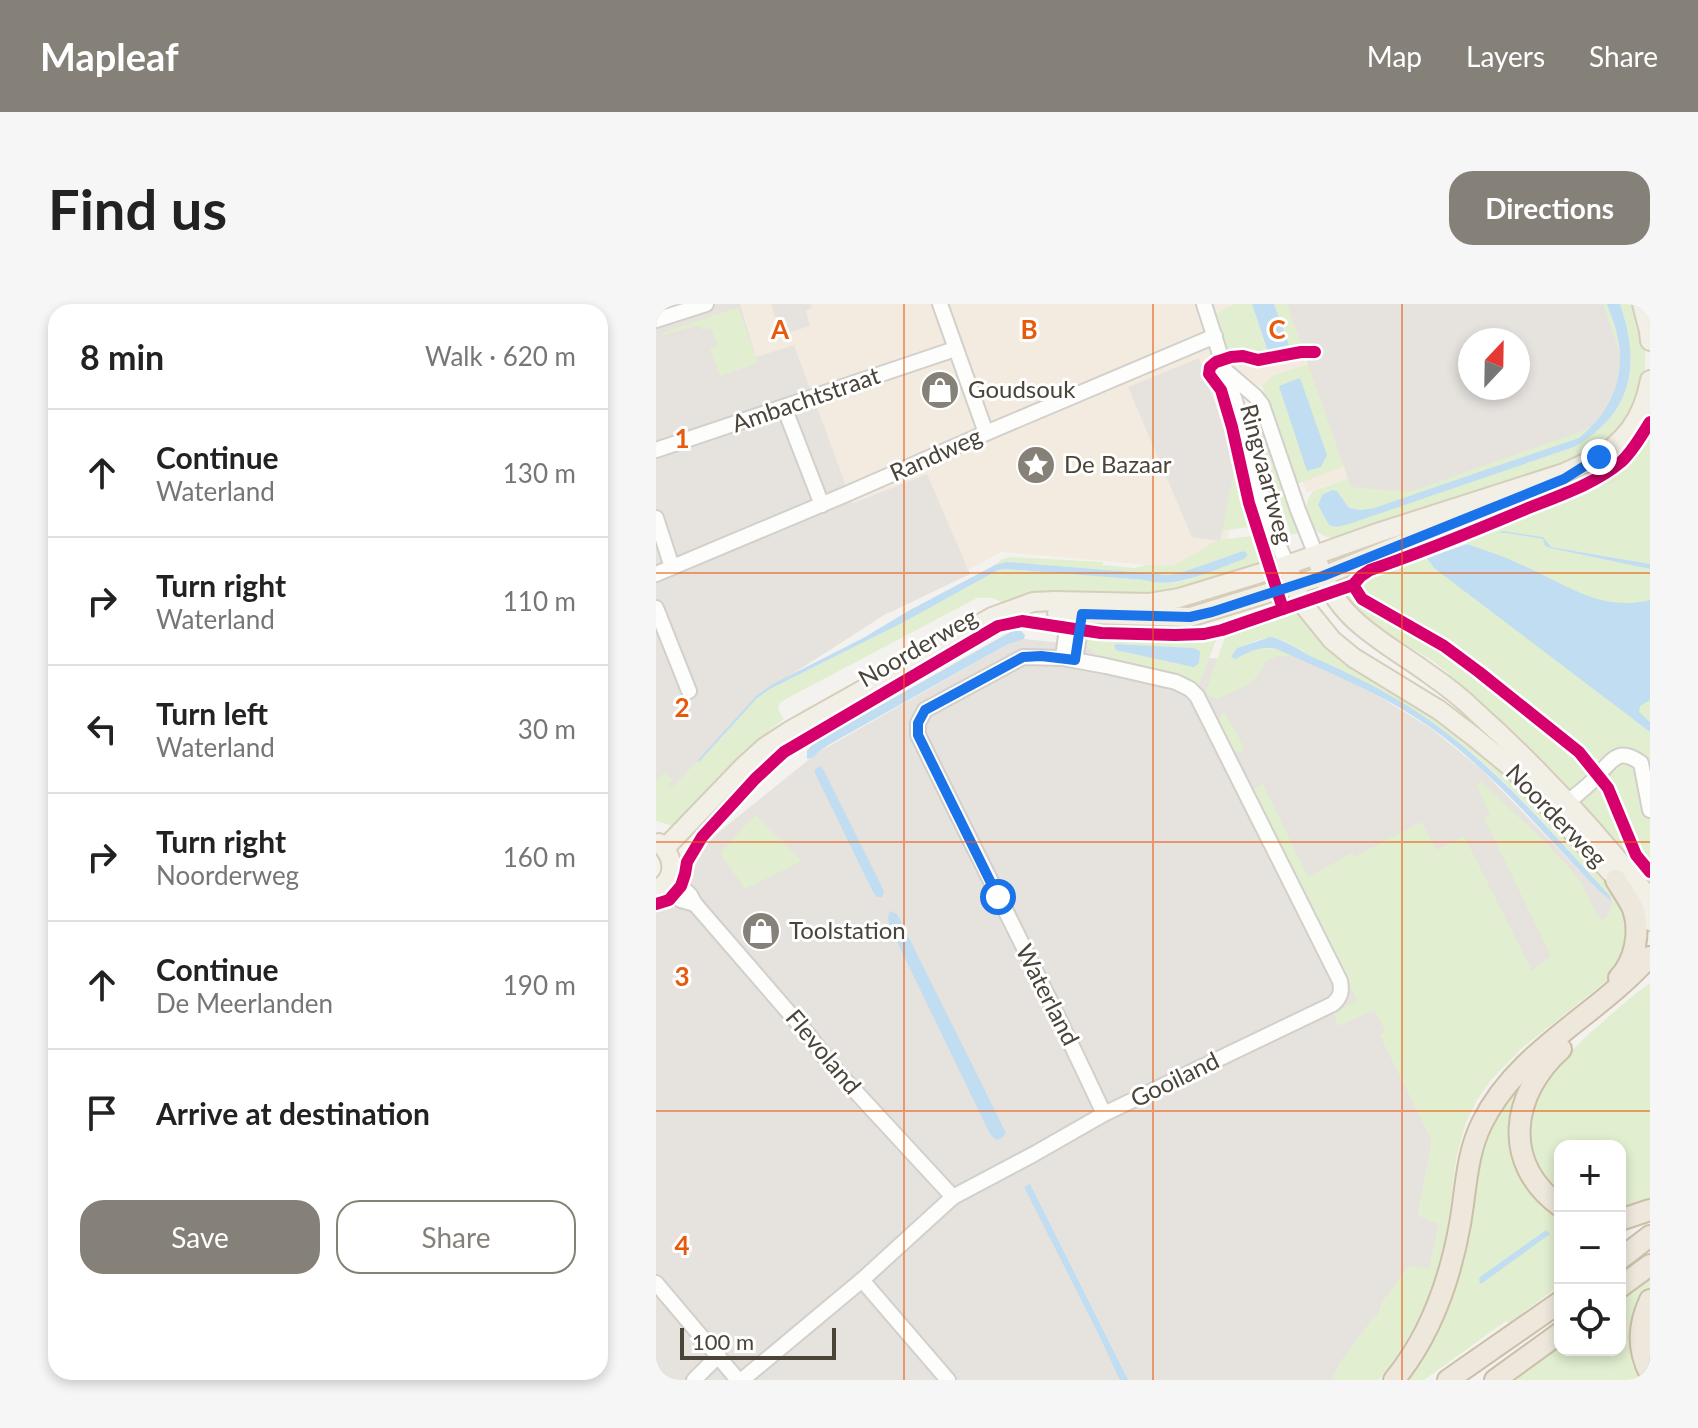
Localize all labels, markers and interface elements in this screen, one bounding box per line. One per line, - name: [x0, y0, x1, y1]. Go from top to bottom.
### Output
- text: Mapleaf: [40, 33, 179, 79]
- text: Map: [1367, 39, 1422, 73]
- text: Layers: [1466, 39, 1545, 73]
- text: Share: [1589, 39, 1658, 73]
- button: Directions: [1449, 171, 1650, 245]
- text: Find us: [48, 175, 227, 242]
- text: A: [770, 313, 790, 345]
- text: B: [1020, 313, 1038, 345]
- text: C: [1268, 313, 1286, 345]
- north arrow: [1458, 328, 1530, 400]
- text: 8 min: [80, 336, 164, 377]
- text: Walk · 620 m: [425, 340, 576, 372]
- street label: Ambachtstraat: [728, 360, 884, 437]
- shop icon: Goudsouk: [919, 369, 961, 411]
- place label: Goudsouk: [968, 374, 1076, 403]
- street label: Ringvaartweg: [1235, 400, 1300, 547]
- street label: Randweg: [885, 421, 986, 487]
- text: 1: [674, 422, 690, 454]
- text: Continue: [156, 439, 279, 475]
- route end: [1581, 439, 1617, 475]
- place icon: De Bazaar: [1015, 444, 1057, 486]
- place label: De Bazaar: [1064, 449, 1172, 478]
- icon: ahead: [80, 451, 124, 495]
- text: 130 m: [503, 457, 576, 489]
- text: Waterland: [156, 475, 275, 507]
- text: Turn right: [156, 567, 286, 603]
- icon: right: [80, 579, 124, 623]
- text: 110 m: [503, 585, 576, 617]
- street label: Noorderweg: [853, 601, 982, 692]
- text: Waterland: [156, 603, 275, 635]
- text: 2: [674, 691, 690, 723]
- text: Turn left: [156, 695, 268, 731]
- icon: left: [80, 707, 124, 751]
- text: 30 m: [518, 713, 576, 745]
- text: Waterland: [156, 731, 275, 763]
- street label: Noorderweg: [1501, 757, 1613, 873]
- text: Turn right: [156, 823, 286, 859]
- icon: right: [80, 835, 124, 879]
- text: 160 m: [503, 841, 576, 873]
- text: Noorderweg: [156, 859, 299, 891]
- route start: [980, 879, 1016, 915]
- shop icon: Toolstation: [740, 910, 782, 952]
- place label: Toolstation: [789, 915, 906, 944]
- street label: Waterland: [1011, 939, 1086, 1050]
- text: Continue: [156, 951, 279, 987]
- text: 3: [674, 960, 690, 992]
- icon: ahead: [80, 963, 124, 1007]
- text: 190 m: [503, 969, 576, 1001]
- text: De Meerlanden: [156, 987, 333, 1019]
- street label: Flevoland: [780, 1003, 868, 1099]
- street label: Gooiland: [1125, 1045, 1223, 1112]
- icon: arrive: [80, 1091, 124, 1135]
- text: Arrive at destination: [156, 1095, 430, 1131]
- map controls: [1554, 1140, 1626, 1356]
- button: +: [1554, 1140, 1626, 1212]
- button: Save: [80, 1200, 320, 1274]
- button: Share: [336, 1200, 576, 1274]
- button: −: [1554, 1212, 1626, 1284]
- text: 4: [674, 1229, 690, 1261]
- button: locate: [1554, 1284, 1626, 1356]
- scale bar: [680, 1324, 836, 1360]
- text: 100 m: [692, 1328, 754, 1355]

